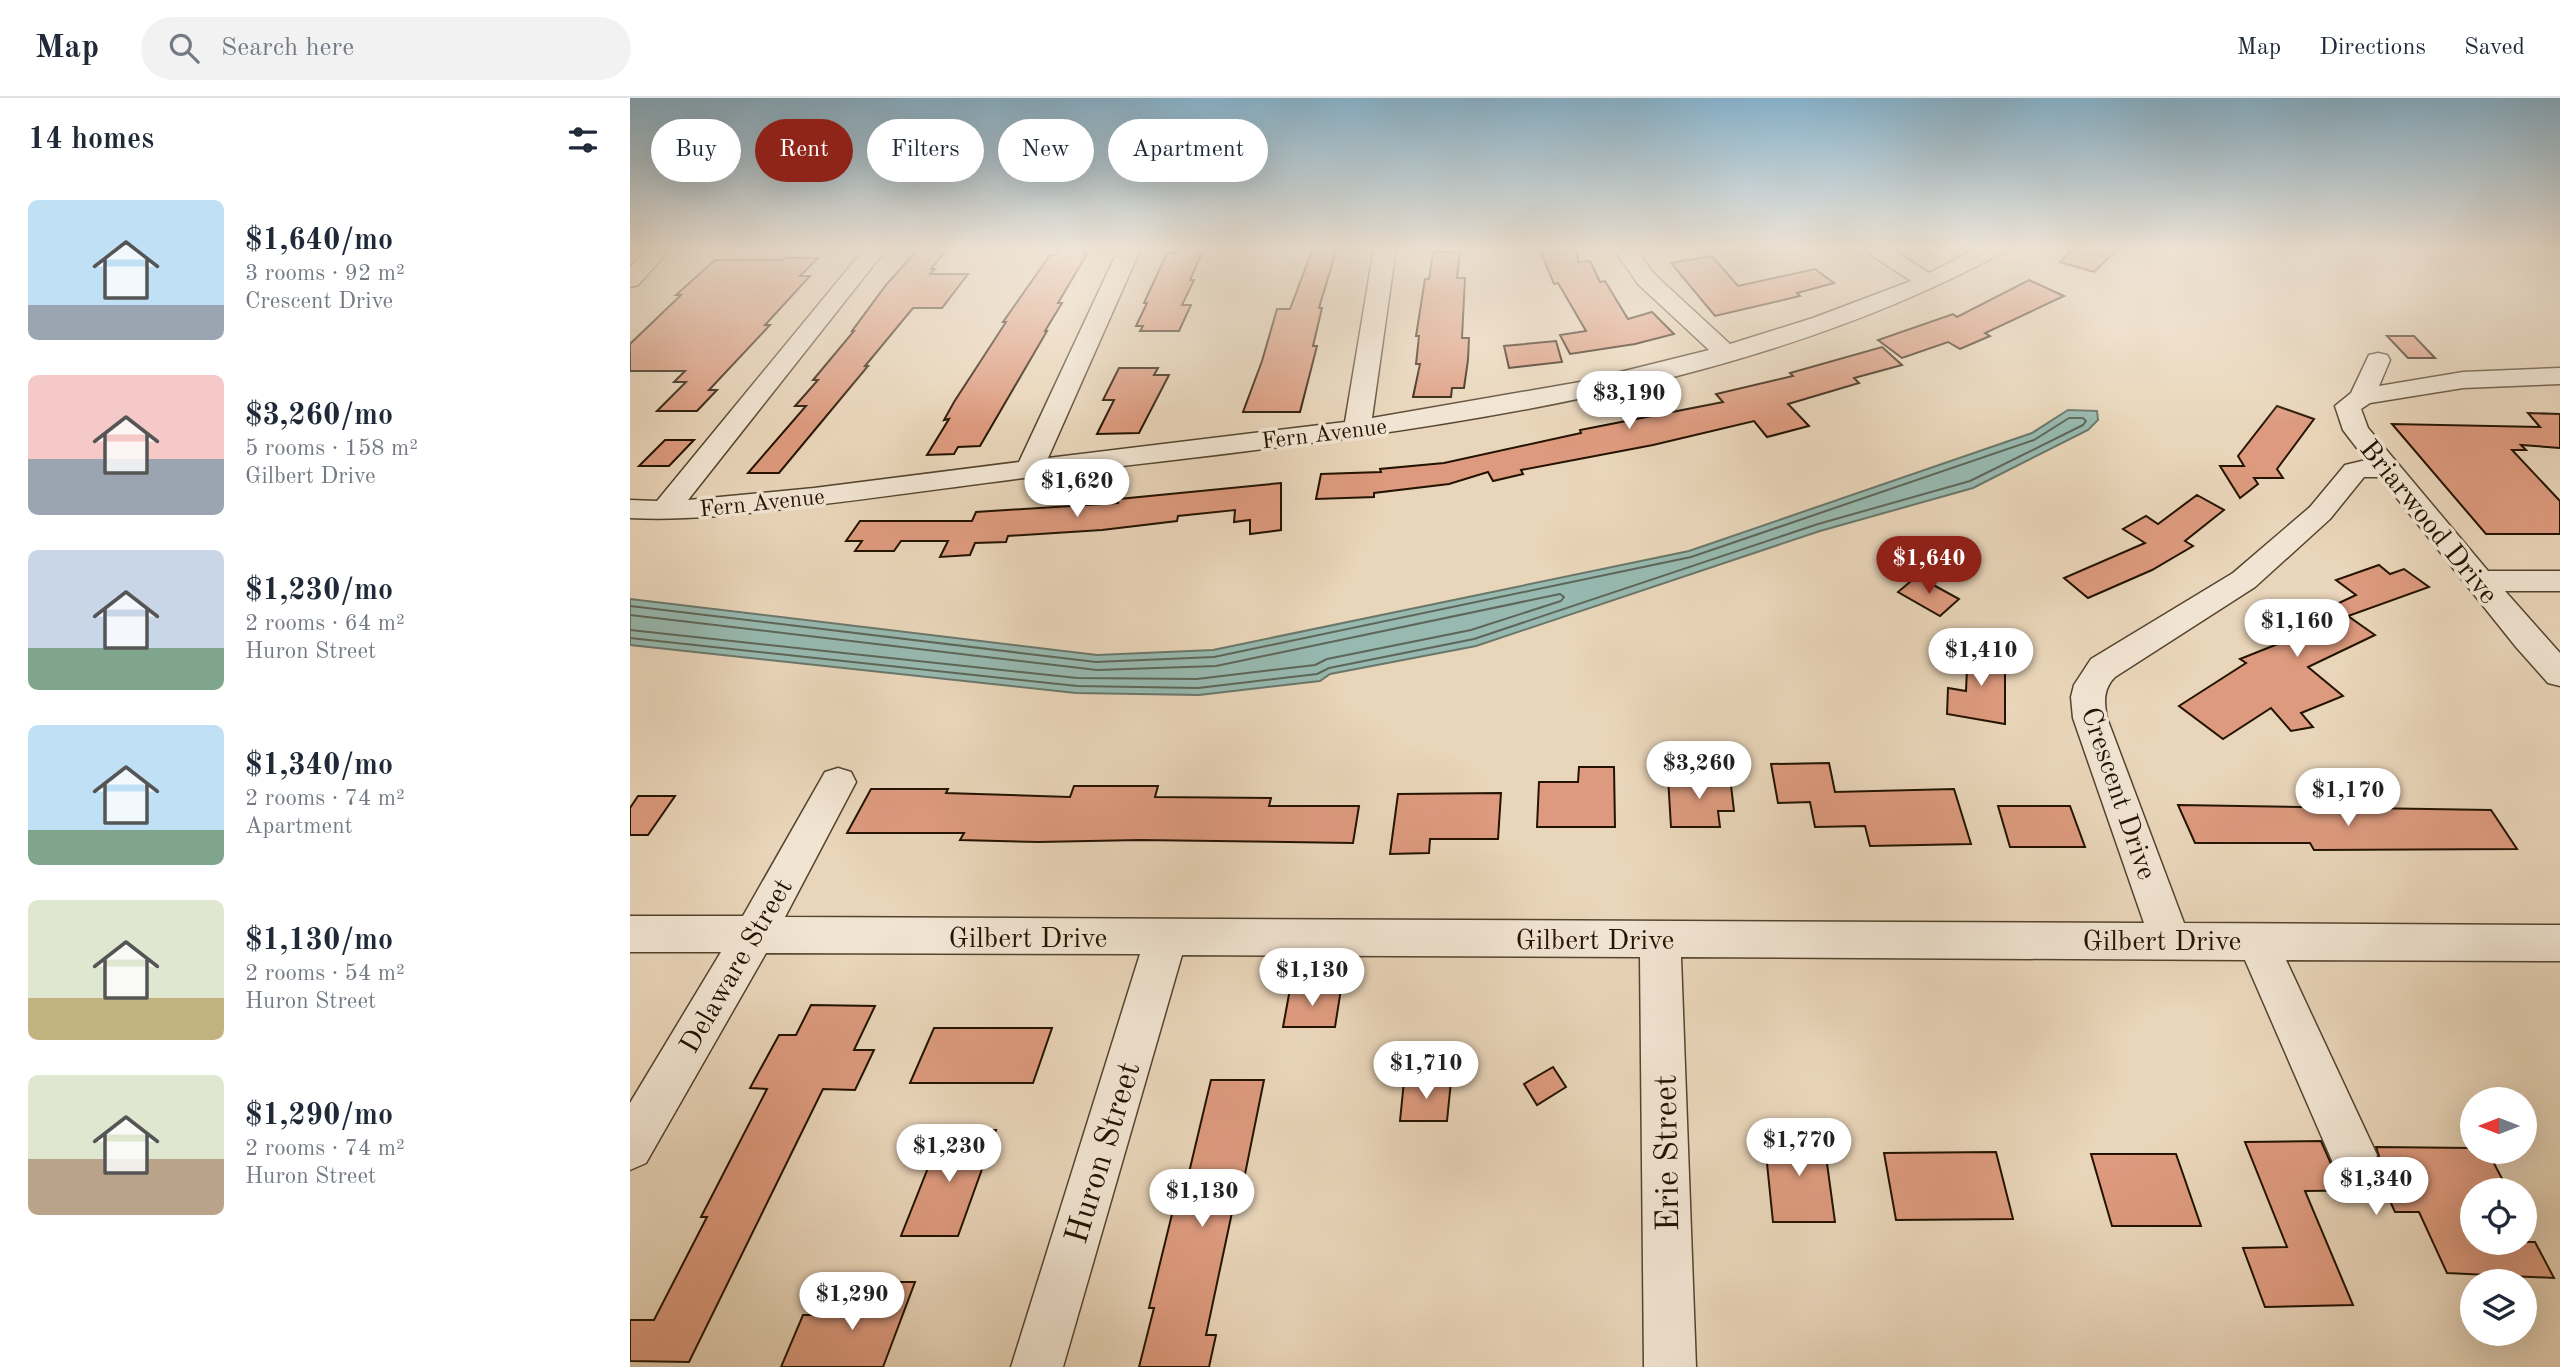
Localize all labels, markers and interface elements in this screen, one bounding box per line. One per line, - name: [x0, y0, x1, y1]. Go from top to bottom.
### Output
- search box: [141, 17, 631, 80]
- icon: search: [165, 29, 203, 67]
- text: Map: [35, 32, 99, 65]
- text: Search here: [221, 35, 354, 61]
- text: Map: [2237, 36, 2281, 60]
- text: Directions: [2319, 36, 2426, 60]
- text: Saved: [2464, 36, 2525, 60]
- chip: Buy: [651, 119, 741, 182]
- chip: Rent: [755, 119, 853, 182]
- chip: Filters: [867, 119, 984, 182]
- chip: New: [998, 119, 1094, 182]
- chip: Apartment: [1108, 119, 1268, 182]
- icon: filters: [564, 121, 602, 159]
- text: 14 homes: [28, 125, 154, 155]
- text: $1,640/mo: [245, 226, 393, 256]
- icon: home: [84, 228, 168, 312]
- text: 3 rooms · 92 m²: [245, 262, 405, 285]
- text: Crescent Drive: [245, 290, 393, 313]
- pin: $3,190: [1572, 372, 1686, 431]
- text: $3,190: [1592, 382, 1666, 405]
- text: $3,260/mo: [245, 401, 393, 431]
- icon: home: [84, 403, 168, 487]
- street label: Fern Avenue: [1260, 415, 1388, 454]
- street label: Briarwood Drive: [2353, 436, 2502, 610]
- text: 5 rooms · 158 m²: [245, 437, 418, 460]
- pin: $1,620: [1020, 460, 1134, 519]
- text: Gilbert Drive: [245, 465, 376, 488]
- text: $1,620: [1040, 470, 1114, 493]
- street label: Fern Avenue: [698, 485, 826, 522]
- pin: $1,640: [1872, 536, 1986, 596]
- text: $1,640: [1892, 547, 1966, 570]
- text: $1,230/mo: [245, 576, 393, 606]
- icon: home: [84, 578, 168, 662]
- pin: $1,160: [2240, 600, 2354, 659]
- text: $1,160: [2260, 610, 2334, 633]
- text: 2 rooms · 64 m²: [245, 612, 405, 635]
- pin: $1,410: [1924, 628, 2038, 688]
- text: $1,410: [1944, 639, 2018, 662]
- text: Huron Street: [245, 640, 376, 663]
- street label: Crescent Drive: [2075, 704, 2160, 884]
- pin: $3,260: [1642, 742, 1756, 801]
- text: $1,340/mo: [245, 751, 393, 781]
- text: $3,260: [1662, 752, 1736, 775]
- icon: home: [84, 753, 168, 837]
- pin: $1,170: [2291, 768, 2405, 828]
- text: $1,170: [2311, 779, 2385, 802]
- text: 2 rooms · 74 m²: [245, 787, 405, 810]
- text: Apartment: [245, 815, 353, 838]
- street label: Delaware Street: [676, 874, 799, 1059]
- text: $1,130/mo: [245, 926, 393, 956]
- street label: Gilbert Drive: [949, 926, 1107, 954]
- icon: home: [84, 928, 168, 1012]
- street label: Gilbert Drive: [1516, 928, 1674, 956]
- street label: Gilbert Drive: [2083, 929, 2241, 957]
- pin: $1,130: [1255, 948, 1369, 1008]
- text: $1,130: [1275, 959, 1349, 982]
- text: 2 rooms · 54 m²: [245, 962, 405, 985]
- text: Huron Street: [245, 990, 376, 1013]
- pin: $1,710: [1369, 1042, 1483, 1101]
- text: $1,710: [1389, 1052, 1463, 1075]
- street label: Huron Street: [1061, 1058, 1148, 1248]
- street label: Erie Street: [1651, 1074, 1686, 1232]
- north arrow: [2460, 1087, 2538, 1164]
- map controls: [2460, 1087, 2537, 1346]
- text: $1,290/mo: [245, 1101, 393, 1131]
- icon: home: [84, 1103, 168, 1187]
- pin: $1,770: [1742, 1118, 1856, 1178]
- pin: $1,230: [892, 1124, 1006, 1184]
- text: $1,770: [1762, 1129, 1836, 1152]
- text: $1,230: [912, 1135, 986, 1158]
- text: 2 rooms · 74 m²: [245, 1137, 405, 1160]
- pin: $1,340: [2319, 1158, 2433, 1217]
- text: Huron Street: [245, 1165, 376, 1188]
- text: $1,340: [2339, 1168, 2413, 1191]
- pin: $1,130: [1145, 1170, 1259, 1229]
- button: locate: [2460, 1178, 2537, 1255]
- text: $1,130: [1165, 1180, 1239, 1203]
- button: layers: [2460, 1269, 2537, 1346]
- pin: $1,290: [795, 1272, 909, 1332]
- text: $1,290: [815, 1283, 889, 1306]

